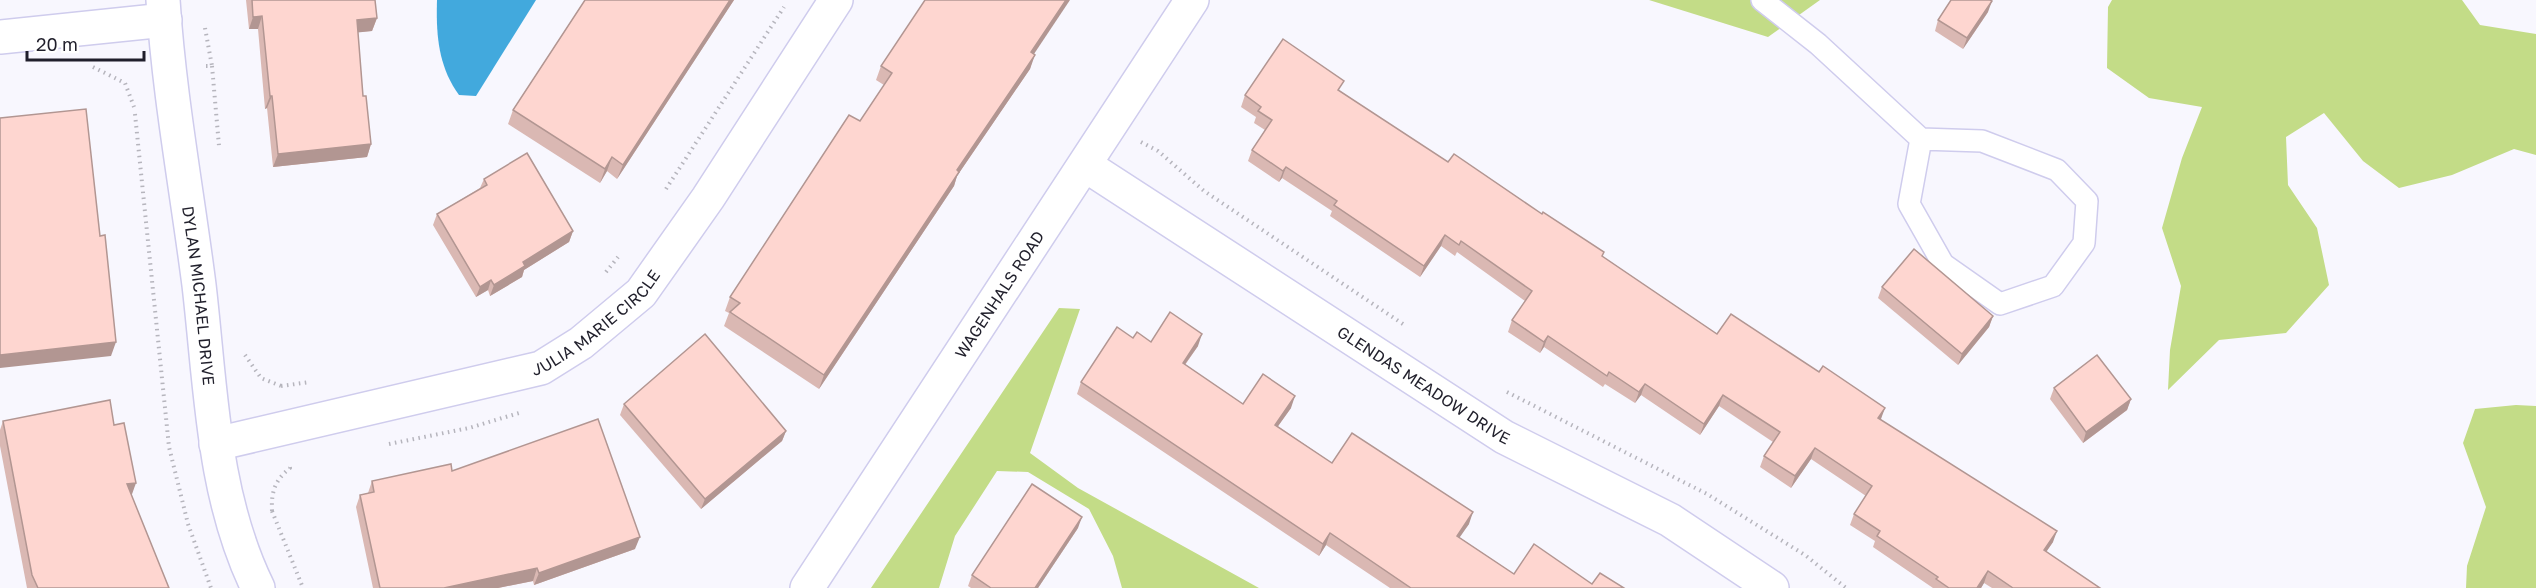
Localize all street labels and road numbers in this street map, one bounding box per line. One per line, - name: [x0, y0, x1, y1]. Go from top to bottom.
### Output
- street label: DYLAN MICHAEL DRIVE: [178, 205, 219, 386]
- street label: WAGENHALS ROAD: [950, 227, 1048, 362]
- street label: JULIA MARIE CIRCLE: [530, 266, 664, 380]
- street label: GLENDAS MEADOW DRIVE: [1334, 322, 1513, 448]

